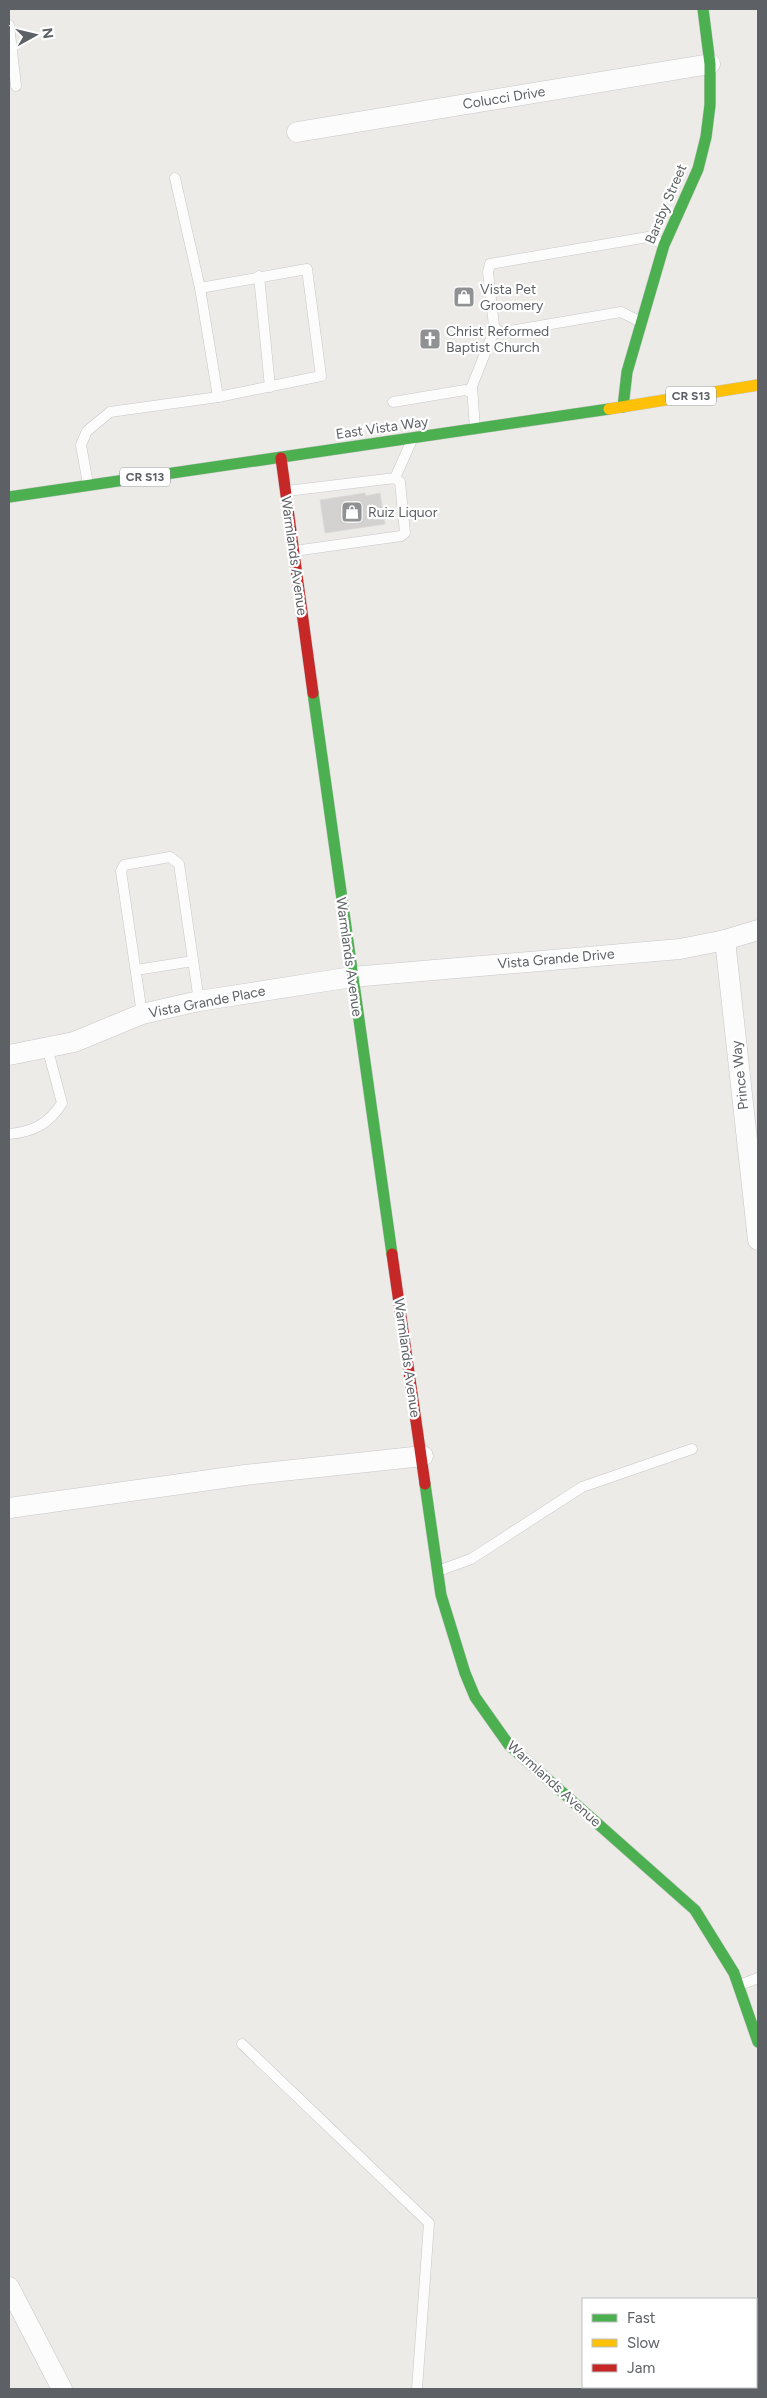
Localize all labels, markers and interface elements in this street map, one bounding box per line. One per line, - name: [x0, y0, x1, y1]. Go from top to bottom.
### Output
- north arrow: [10, 10, 60, 60]
- text: N: [38, 27, 57, 40]
- street label: Colucci Drive: [462, 83, 547, 113]
- street label: Barsby Street: [642, 162, 690, 246]
- place label: Vista Pet Groomery: [480, 281, 544, 314]
- shop icon: Vista Pet Groomery: [452, 285, 476, 309]
- place label: Christ Reformed Baptist Church: [446, 323, 549, 356]
- church icon: Christ Reformed Baptist Church: [418, 327, 442, 351]
- road number: CR S13: [666, 386, 716, 406]
- street label: East Vista Way: [335, 413, 430, 443]
- road number: CR S13: [120, 468, 170, 487]
- street label: Warmlands Avenue: [277, 495, 311, 617]
- shop icon: Ruiz Liquor: [340, 500, 364, 524]
- place label: Ruiz Liquor: [368, 504, 438, 521]
- street label: Warmlands Avenue: [332, 896, 366, 1018]
- street label: Vista Grande Drive: [497, 945, 616, 973]
- street label: Vista Grande Place: [147, 982, 267, 1022]
- street label: Prince Way: [728, 1039, 752, 1111]
- street label: Warmlands Avenue: [390, 1297, 424, 1419]
- street label: Warmlands Avenue: [504, 1737, 605, 1831]
- legend: [582, 2298, 757, 2388]
- text: Fast: [627, 2309, 656, 2327]
- text: Slow: [627, 2334, 660, 2352]
- text: Jam: [627, 2359, 655, 2377]

